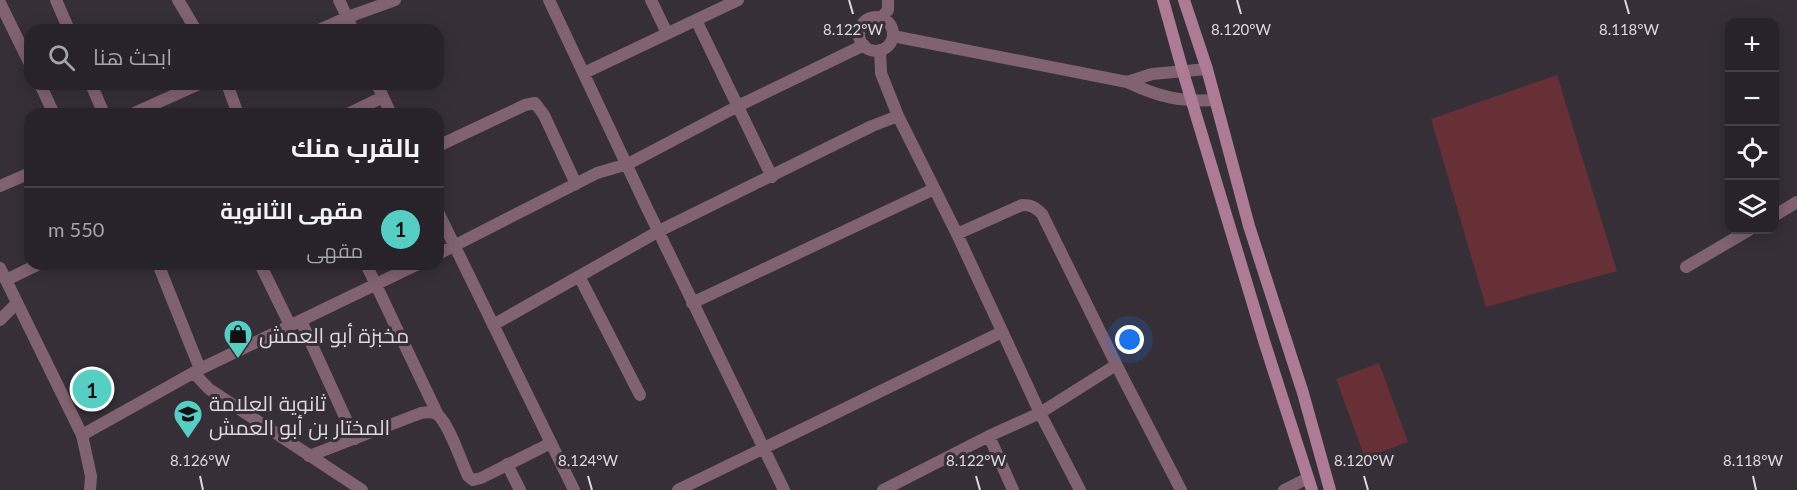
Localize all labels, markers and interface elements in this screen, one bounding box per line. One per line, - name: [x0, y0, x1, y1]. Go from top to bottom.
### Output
- map controls: [1725, 18, 1779, 234]
- button: +: [1725, 18, 1779, 72]
- text: 8.122°W: [823, 20, 884, 38]
- text: 8.120°W: [1211, 20, 1272, 38]
- text: 8.118°W: [1599, 20, 1660, 38]
- search box: [24, 24, 444, 90]
- icon: search: [45, 41, 78, 74]
- text: ابحث هنا: [93, 43, 172, 70]
- button: −: [1725, 72, 1779, 126]
- button: locate: [1725, 126, 1779, 180]
- text: بالقرب منك: [291, 131, 420, 163]
- button: layers: [1725, 180, 1779, 234]
- text: مقهى الثانوية: [220, 197, 363, 224]
- text: 550 m: [48, 217, 104, 241]
- text: 1: [395, 217, 406, 241]
- text: مقهى: [307, 238, 363, 262]
- shop icon: مخبزة أبو العمش: [222, 318, 254, 360]
- place label: مخبزة أبو العمش: [259, 322, 409, 349]
- your location: [1115, 325, 1144, 354]
- pin: 1: [72, 366, 112, 412]
- place label: ثانوية العلامة المختار بن أبو العمش: [209, 390, 390, 441]
- school or university icon: ثانوية العلامة المختار بن أبو العمش: [172, 398, 204, 440]
- text: 8.126°W: [170, 451, 231, 469]
- text: 8.124°W: [558, 451, 619, 469]
- text: 8.122°W: [946, 451, 1007, 469]
- text: 8.120°W: [1334, 451, 1395, 469]
- text: 8.118°W: [1723, 451, 1784, 469]

